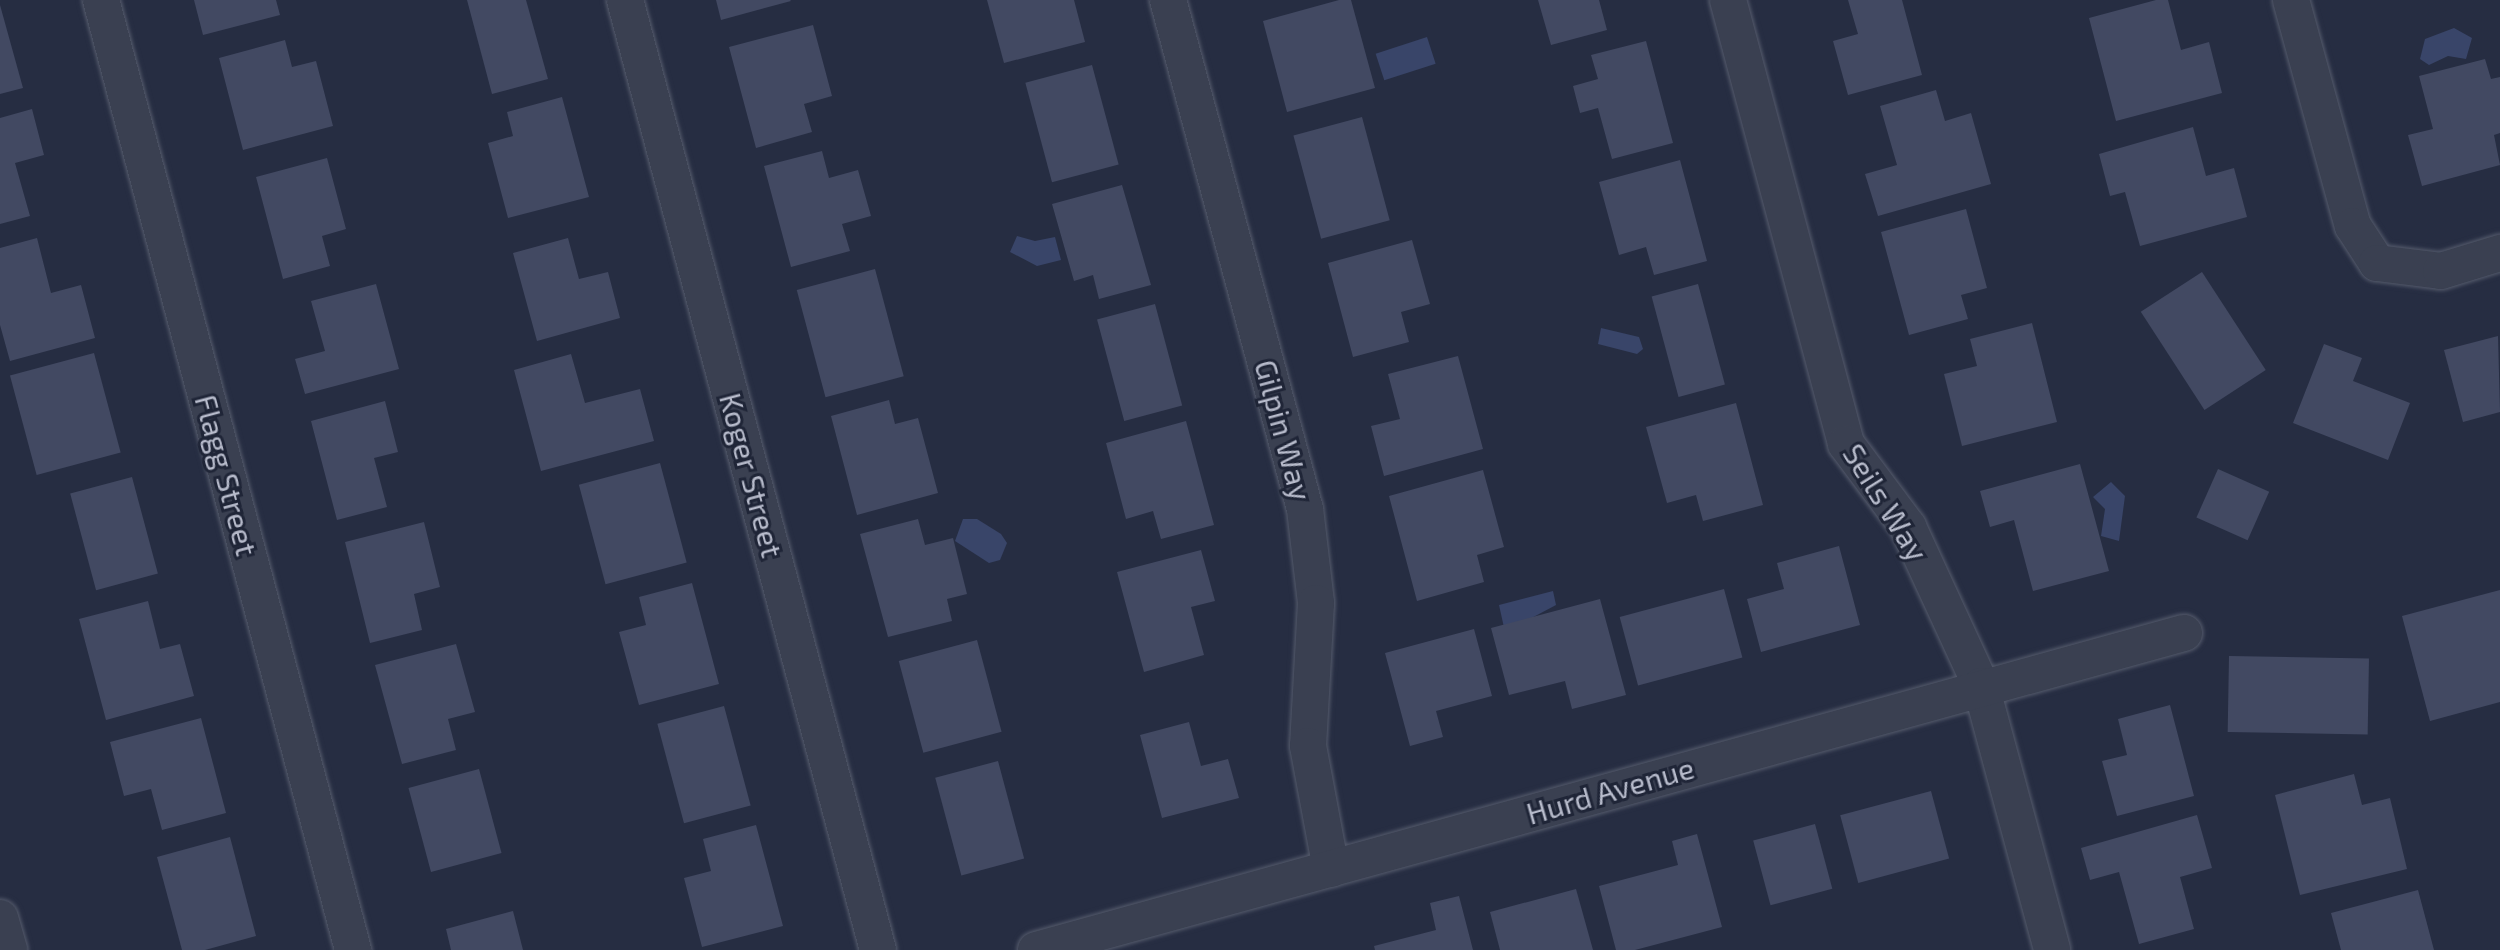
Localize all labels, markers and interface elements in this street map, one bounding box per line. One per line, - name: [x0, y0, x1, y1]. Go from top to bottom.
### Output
- street label: Gilpin Way: [1248, 356, 1320, 504]
- street label: Koger Street: [713, 389, 791, 561]
- street label: Flagg Street: [188, 391, 266, 559]
- street label: Seils Way: [1836, 437, 1936, 567]
- street label: Hurd Avenue: [1522, 749, 1698, 831]

